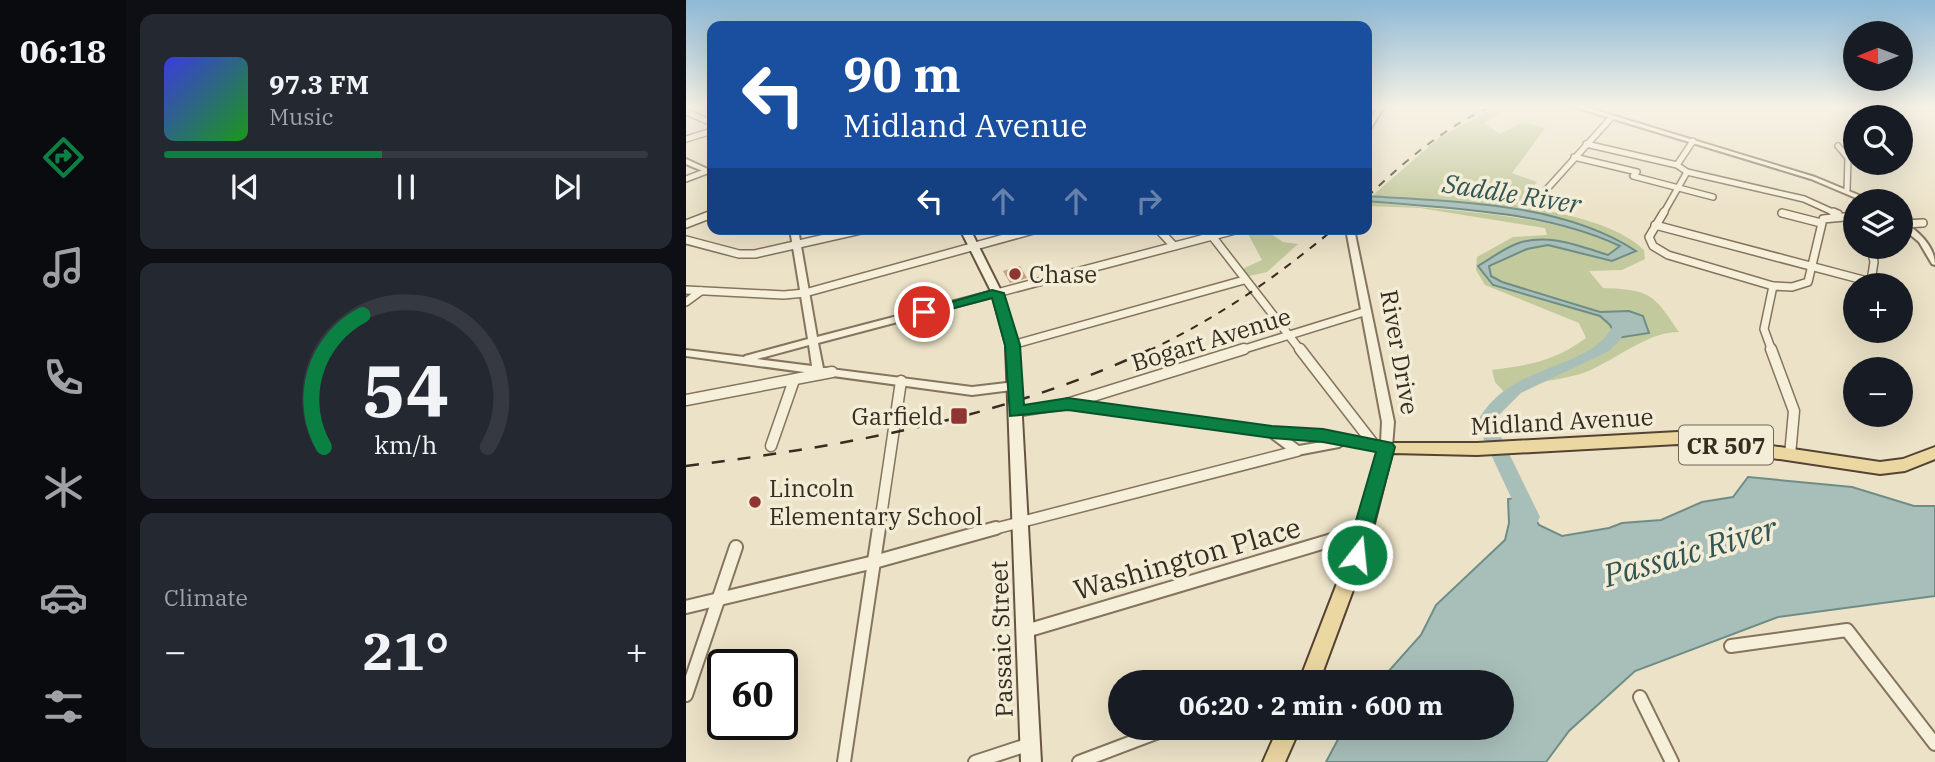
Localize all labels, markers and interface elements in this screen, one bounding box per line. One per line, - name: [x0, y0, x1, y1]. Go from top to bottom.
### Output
- north arrow: [1843, 21, 1913, 91]
- map controls: [1843, 21, 1913, 427]
- text: 06:18: [20, 30, 106, 72]
- text: 90 m: [843, 42, 961, 105]
- icon: left: [728, 49, 819, 140]
- text: 97.3 FM: [269, 67, 369, 101]
- text: Music: [269, 101, 334, 131]
- text: Midland Avenue: [843, 104, 1087, 146]
- button: search: [1843, 105, 1913, 175]
- icon: directions: [39, 133, 88, 182]
- water label: Saddle River: [1439, 165, 1584, 221]
- icon: previous: [226, 168, 264, 206]
- icon: pause: [387, 168, 425, 206]
- icon: next: [548, 168, 586, 206]
- icon: left: [911, 182, 949, 220]
- icon: ahead: [984, 182, 1022, 220]
- icon: ahead: [1057, 182, 1095, 220]
- icon: right: [1130, 182, 1168, 220]
- button: layers: [1843, 189, 1913, 259]
- icon: music: [39, 243, 88, 292]
- place label: Chase: [1029, 258, 1097, 290]
- marker: Chase: [1007, 266, 1023, 282]
- button: +: [1843, 273, 1913, 343]
- pin: [894, 282, 954, 342]
- street label: River Drive: [1373, 287, 1427, 417]
- icon: arrive: [905, 293, 943, 331]
- street label: Bogart Avenue: [1127, 300, 1295, 378]
- text: 54: [362, 342, 450, 437]
- icon: phone: [39, 353, 88, 402]
- button: −: [1843, 357, 1913, 427]
- place label: Garfield: [852, 400, 943, 432]
- street label: Midland Avenue: [1470, 400, 1654, 442]
- marker: Garfield: [949, 406, 969, 426]
- road number: CR 507: [1679, 426, 1773, 464]
- text: km/h: [374, 428, 438, 461]
- icon: climate: [39, 463, 88, 512]
- place label: Lincoln Elementary School: [769, 472, 983, 532]
- marker: Lincoln Elementary School: [747, 494, 763, 510]
- water label: Passaic River: [1597, 506, 1783, 596]
- street label: Washington Place: [1069, 508, 1305, 608]
- position arrow: [1320, 518, 1394, 592]
- street label: Passaic Street: [982, 560, 1020, 718]
- icon: car: [39, 573, 88, 622]
- text: Climate: [164, 582, 248, 612]
- text: 21°: [363, 617, 449, 684]
- text: −: [164, 626, 187, 675]
- text: +: [625, 626, 648, 675]
- speed limit sign: 60: [707, 649, 798, 740]
- icon: filters: [39, 682, 88, 731]
- text: 06:20 · 2 min · 600 m: [1179, 688, 1443, 722]

